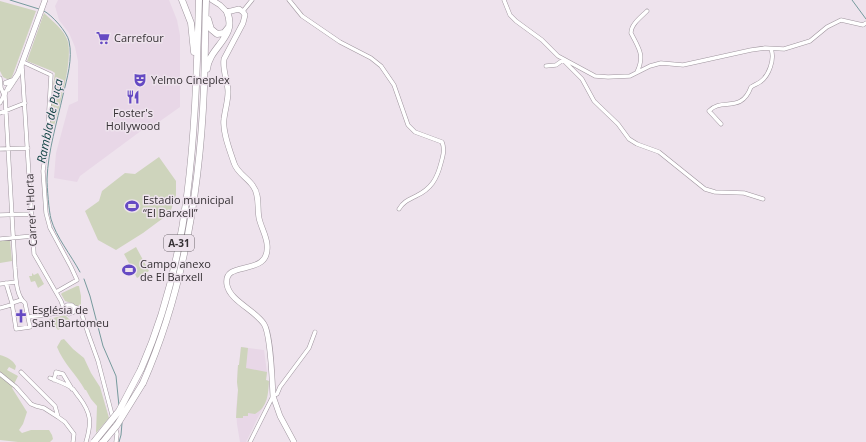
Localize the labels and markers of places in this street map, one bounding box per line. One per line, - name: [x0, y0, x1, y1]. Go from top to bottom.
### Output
- supermarket icon: Carrefour: [95, 30, 111, 46]
- place label: Carrefour: [114, 30, 164, 45]
- theatre icon: Yelmo Cineplex: [132, 72, 148, 88]
- place label: Yelmo Cineplex: [151, 72, 230, 87]
- restaurant icon: Foster's Hollywood: [125, 89, 141, 105]
- place label: Foster's Hollywood: [106, 105, 160, 133]
- place label: Estadio municipal “El Barxell”: [143, 192, 234, 220]
- sports icon: Estadio municipal “El Barxell”: [124, 198, 140, 214]
- place label: Campo anexo de El Barxell: [140, 256, 211, 284]
- sports icon: Campo anexo de El Barxell: [121, 262, 137, 278]
- place label: Església de Sant Bartomeu: [32, 302, 109, 330]
- church icon: Església de Sant Bartomeu: [13, 308, 29, 324]

